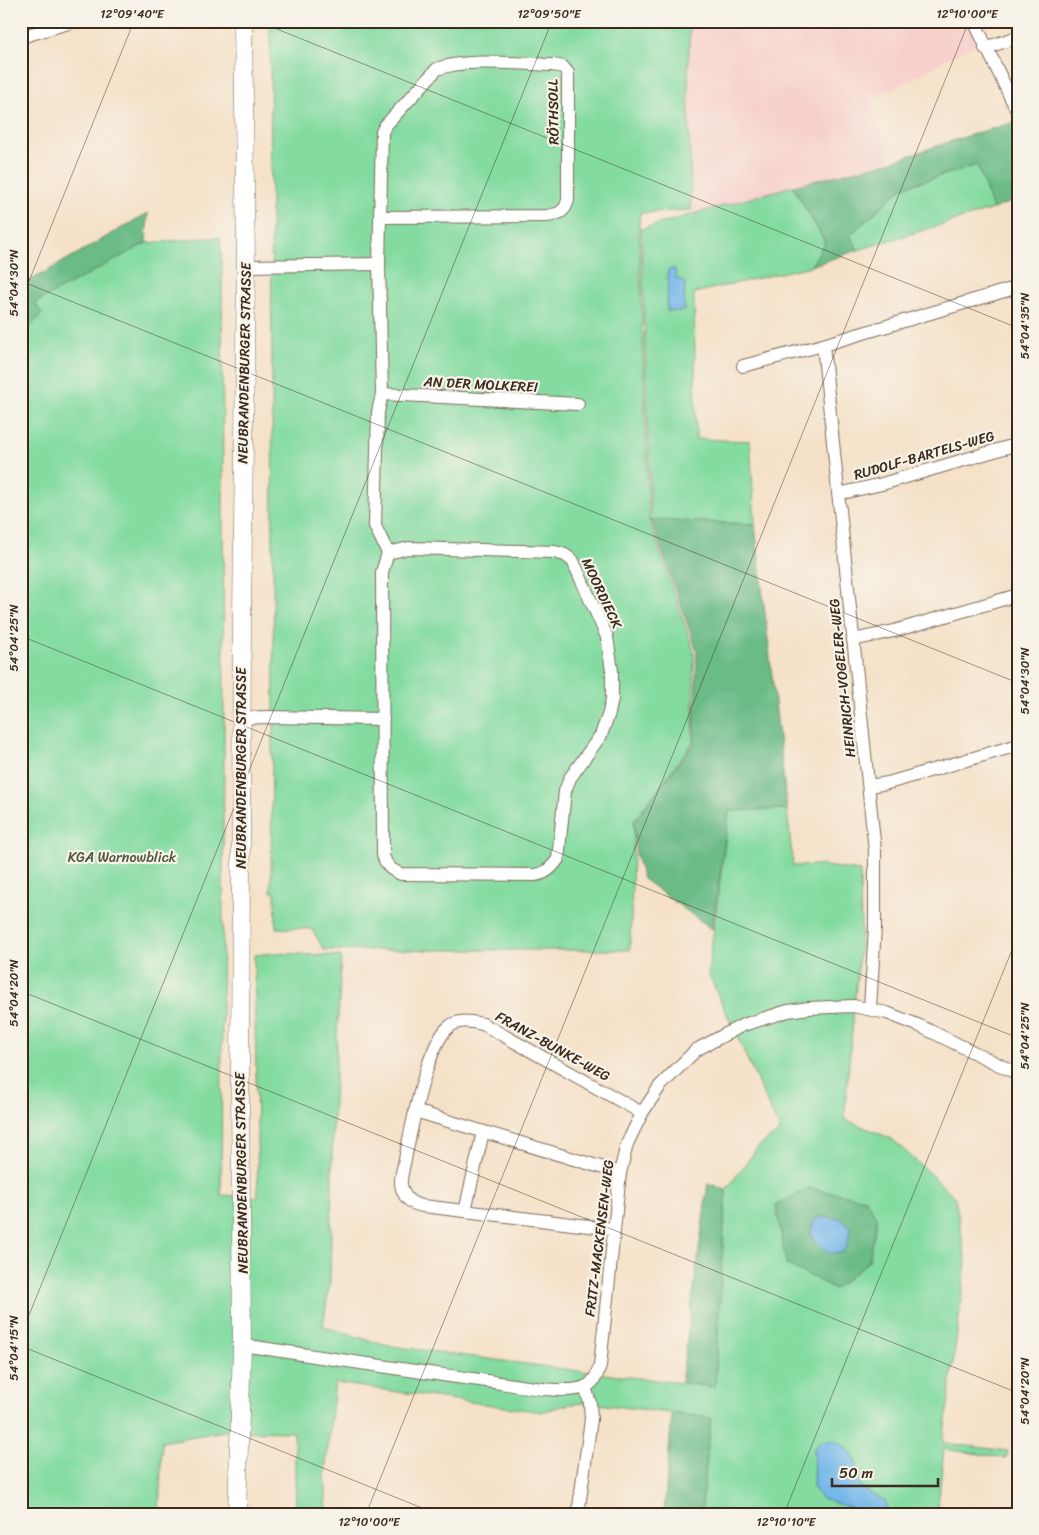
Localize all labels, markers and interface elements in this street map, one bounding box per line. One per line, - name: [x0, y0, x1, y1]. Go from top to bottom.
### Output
- text: 12°09'40"E: [100, 3, 165, 25]
- text: 12°09'50"E: [517, 3, 582, 25]
- text: 12°10'00"E: [936, 3, 999, 25]
- street label: RÖTHSOLL: [540, 78, 567, 145]
- text: 54°04'30"N: [3, 249, 25, 317]
- street label: NEUBRANDENBURGER STRASSE: [230, 261, 259, 464]
- text: 54°04'35"N: [1014, 292, 1036, 359]
- street label: AN DER MOLKEREI: [422, 369, 539, 400]
- street label: RUDOLF-BARTELS-WEG: [851, 423, 998, 488]
- street label: MOORDIECK: [574, 554, 629, 633]
- street label: HEINRICH-VOGELER-WEG: [822, 597, 863, 759]
- text: 54°04'25"N: [3, 604, 25, 672]
- text: 54°04'30"N: [1014, 647, 1036, 715]
- street label: NEUBRANDENBURGER STRASSE: [229, 666, 254, 869]
- park label: KGA Warnowblick: [68, 845, 177, 870]
- text: 54°04'20"N: [3, 959, 25, 1027]
- text: 54°04'25"N: [1014, 1002, 1036, 1070]
- street label: FRANZ-BUNKE-WEG: [491, 1004, 615, 1089]
- street label: NEUBRANDENBURGER STRASSE: [227, 1071, 256, 1274]
- street label: FRITZ-MACKENSEN-WEG: [577, 1158, 622, 1318]
- text: 54°04'15"N: [3, 1315, 25, 1381]
- text: 54°04'20"N: [1014, 1357, 1036, 1425]
- scale bar: [832, 1455, 938, 1487]
- text: 50 m: [839, 1460, 874, 1486]
- text: 12°10'00"E: [338, 1511, 401, 1533]
- text: 12°10'10"E: [757, 1511, 817, 1533]

